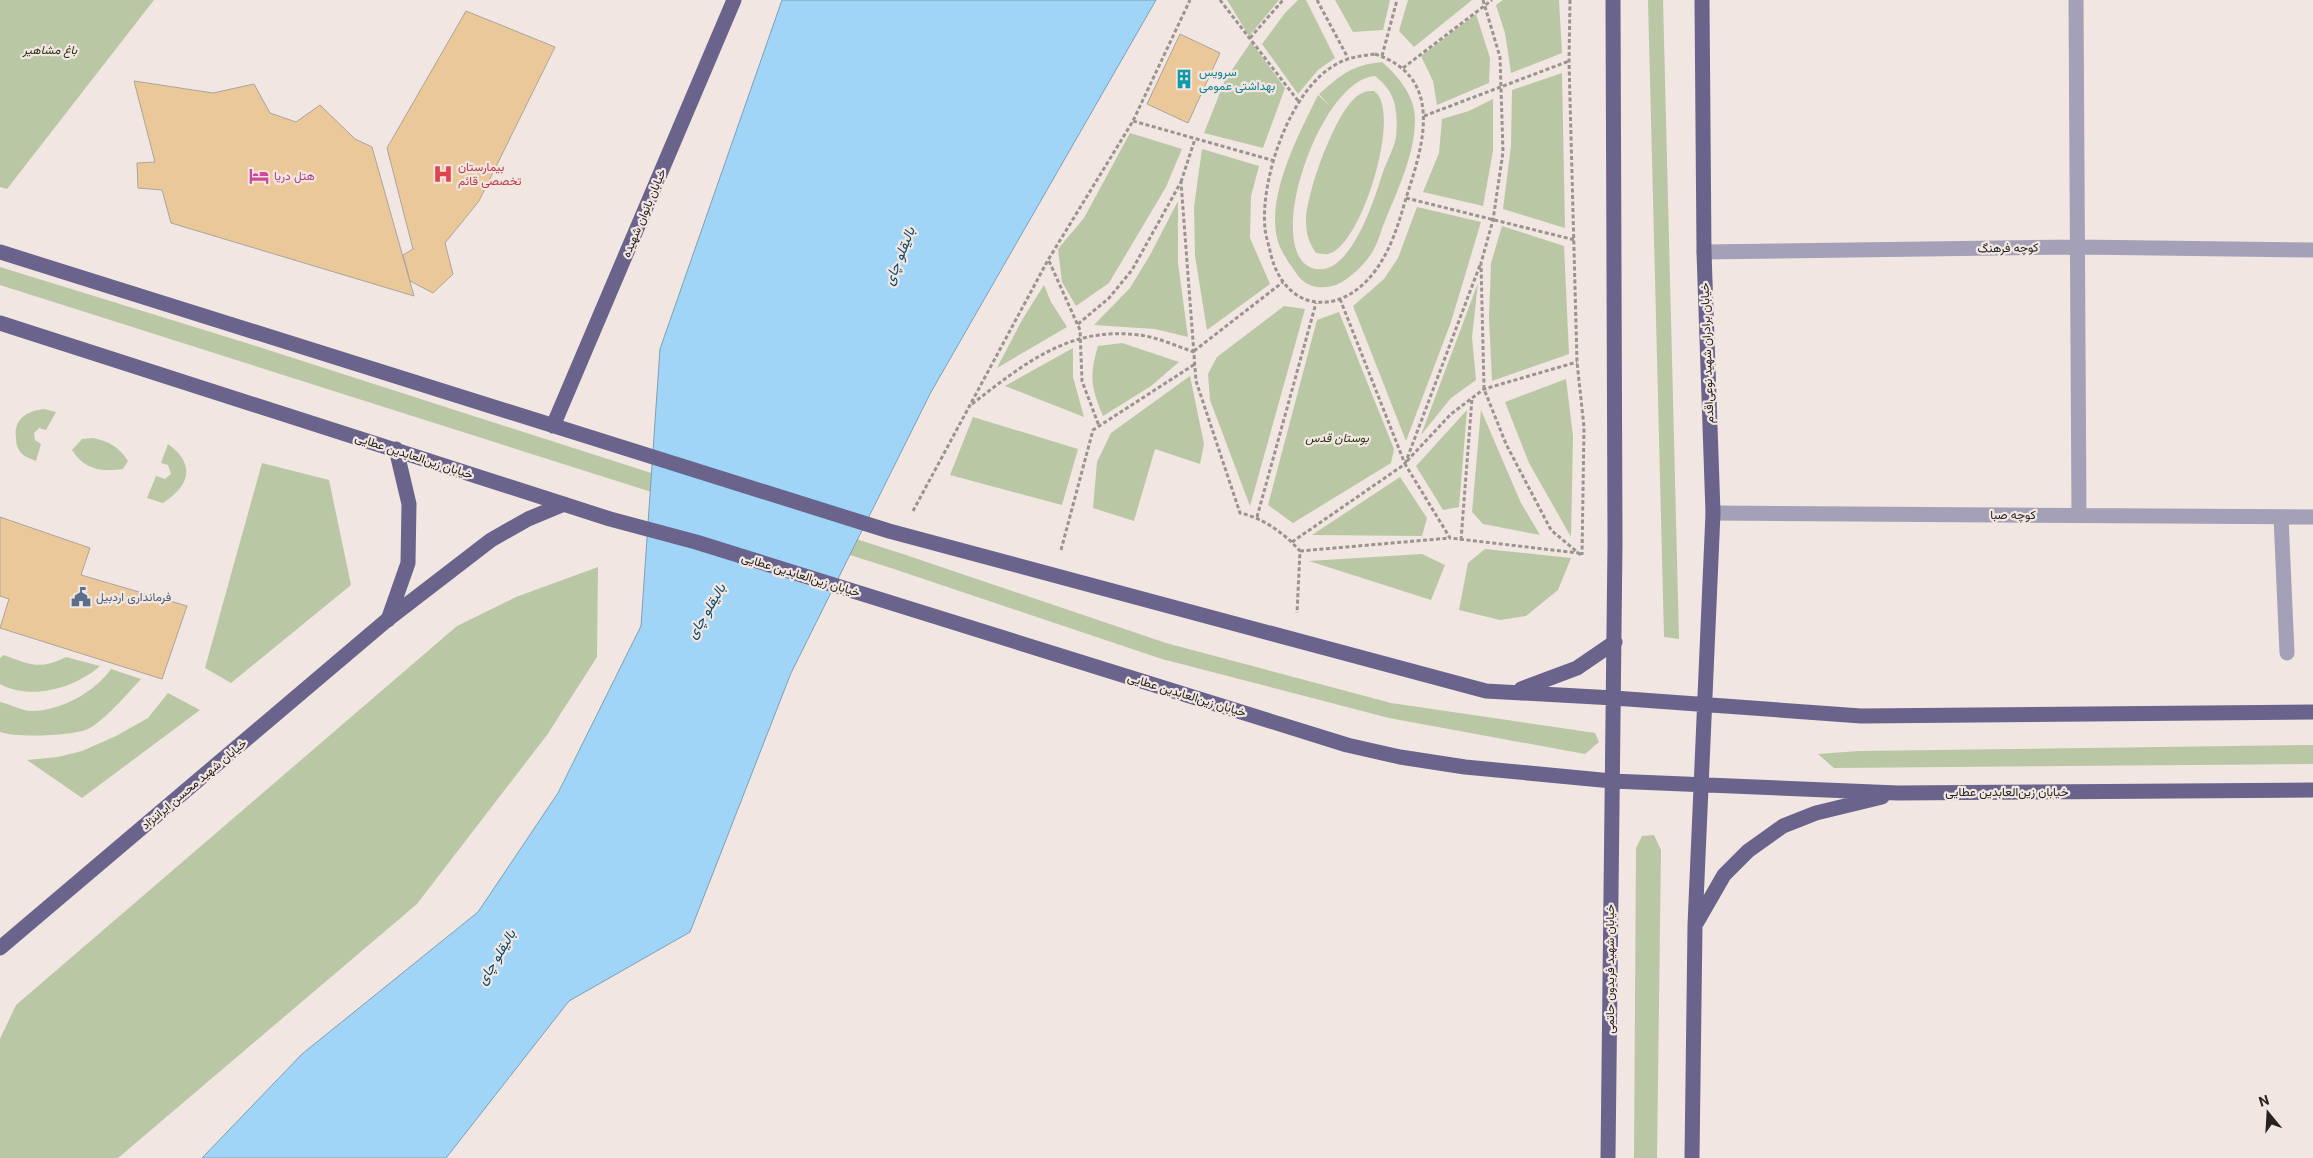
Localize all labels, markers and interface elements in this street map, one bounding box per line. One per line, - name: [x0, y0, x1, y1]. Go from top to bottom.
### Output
- park label: باغ مشاهیر: [22, 42, 78, 60]
- place label: سرویس بهداشتی عمومی: [1199, 64, 1275, 96]
- building icon: سرویس بهداشتی عمومی: [1173, 68, 1195, 90]
- place label: بیمارستان تخصصی قائم: [458, 159, 522, 191]
- hospital icon: بیمارستان تخصصی قائم: [432, 163, 454, 185]
- hotel icon: هتل دریا: [248, 165, 270, 187]
- street label: خیابان بانوان شهیده: [618, 166, 672, 261]
- place label: هتل دریا: [274, 168, 315, 186]
- water label: بالیقلو چای: [879, 223, 923, 289]
- street label: کوچه فرهنگ: [1977, 239, 2039, 259]
- street label: خیابان برادران شهید نوعی‌اقدم: [1697, 282, 1719, 424]
- street label: خیابان زین‌العابدین عطایی: [352, 429, 475, 485]
- park label: بوستان قدس: [1305, 430, 1369, 448]
- street label: کوچه صبا: [1990, 507, 2036, 525]
- street label: خیابان زین‌العابدین عطایی: [739, 549, 862, 603]
- water label: بالیقلو چای: [683, 579, 733, 644]
- public building icon: فرمانداری اردبیل: [70, 586, 92, 608]
- place label: فرمانداری اردبیل: [96, 589, 171, 607]
- street label: خیابان زین‌العابدین عطایی: [1125, 669, 1248, 723]
- street label: خیابان شهید محسن ایراننژاد: [138, 735, 251, 834]
- street label: خیابان زین‌العابدین عطایی: [1945, 784, 2069, 802]
- street label: خیابان شهید فریدون حاتمی: [1602, 904, 1620, 1034]
- water label: بالیقلو چای: [473, 925, 523, 990]
- north arrow: [2243, 1088, 2293, 1138]
- text: N: [2256, 1091, 2273, 1115]

